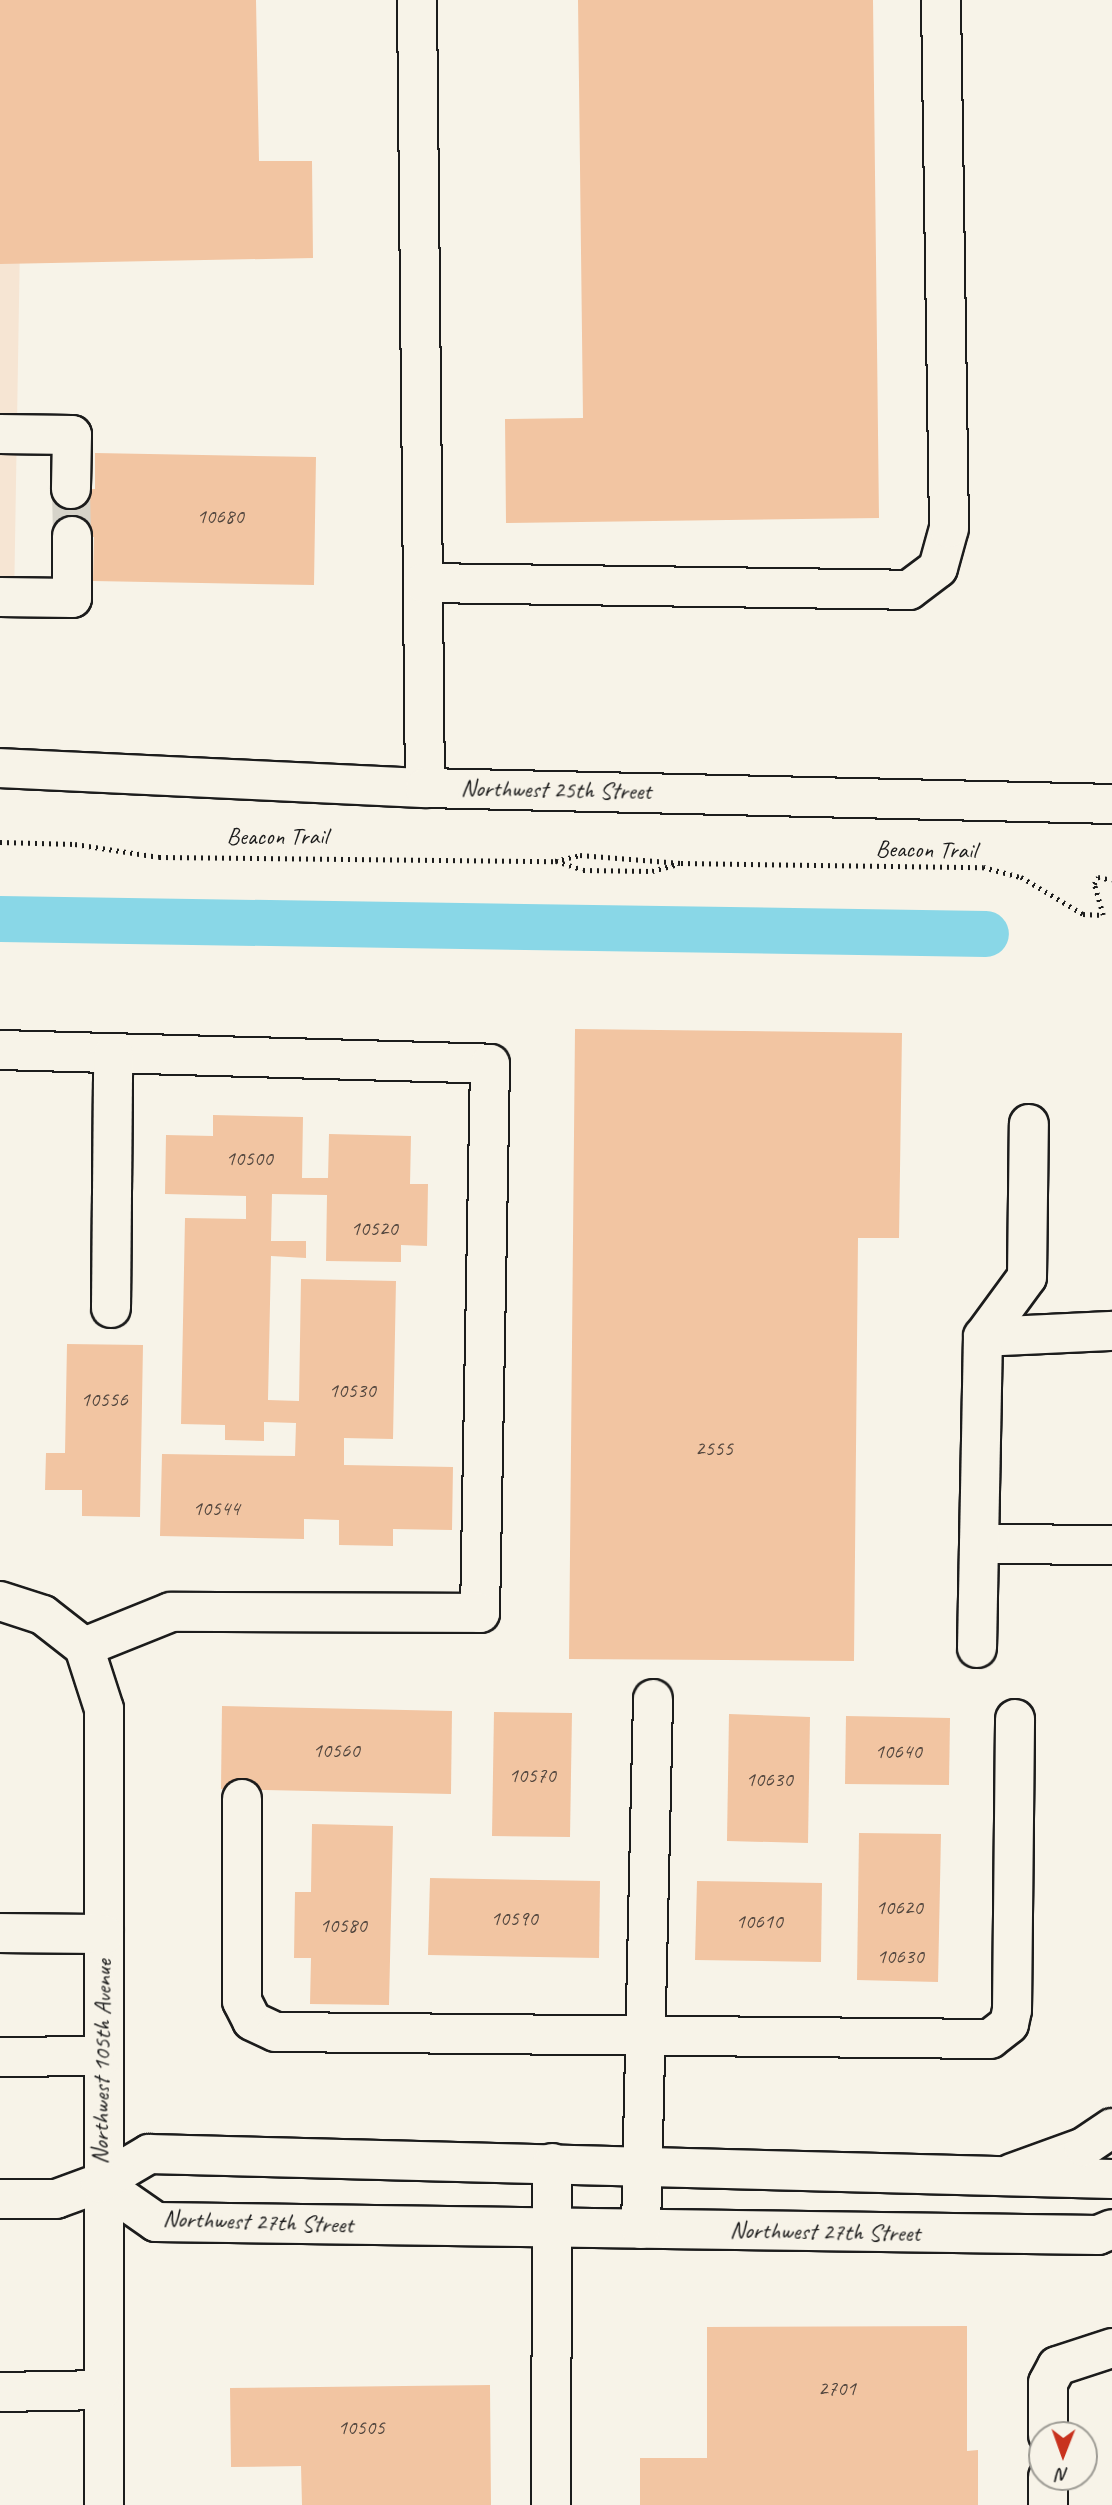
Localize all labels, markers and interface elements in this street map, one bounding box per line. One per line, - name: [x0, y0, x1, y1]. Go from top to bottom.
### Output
- house number: 10680: [196, 503, 244, 529]
- street label: Northwest 25th Street: [460, 774, 652, 806]
- street label: Beacon Trail: [227, 823, 327, 851]
- street label: Beacon Trail: [876, 835, 976, 865]
- house number: 10500: [225, 1145, 273, 1171]
- house number: 10520: [350, 1215, 398, 1241]
- house number: 10530: [328, 1377, 376, 1403]
- house number: 10556: [80, 1386, 128, 1412]
- house number: 2555: [695, 1435, 733, 1461]
- house number: 10544: [192, 1495, 240, 1521]
- house number: 10560: [312, 1737, 360, 1763]
- house number: 10640: [874, 1738, 922, 1764]
- house number: 10570: [508, 1762, 556, 1788]
- house number: 10630: [745, 1766, 793, 1792]
- house number: 10620: [875, 1894, 923, 1920]
- house number: 10590: [490, 1905, 538, 1931]
- house number: 10610: [735, 1908, 783, 1934]
- house number: 10580: [319, 1912, 367, 1938]
- house number: 10630: [876, 1943, 924, 1969]
- street label: Northwest 105th Avenue: [86, 1959, 118, 2165]
- street label: Northwest 27th Street: [162, 2204, 354, 2240]
- street label: Northwest 27th Street: [729, 2216, 921, 2248]
- house number: 2701: [818, 2375, 856, 2401]
- house number: 10505: [337, 2414, 385, 2440]
- north arrow: [1028, 2421, 1098, 2491]
- text: N: [1057, 2463, 1069, 2487]

